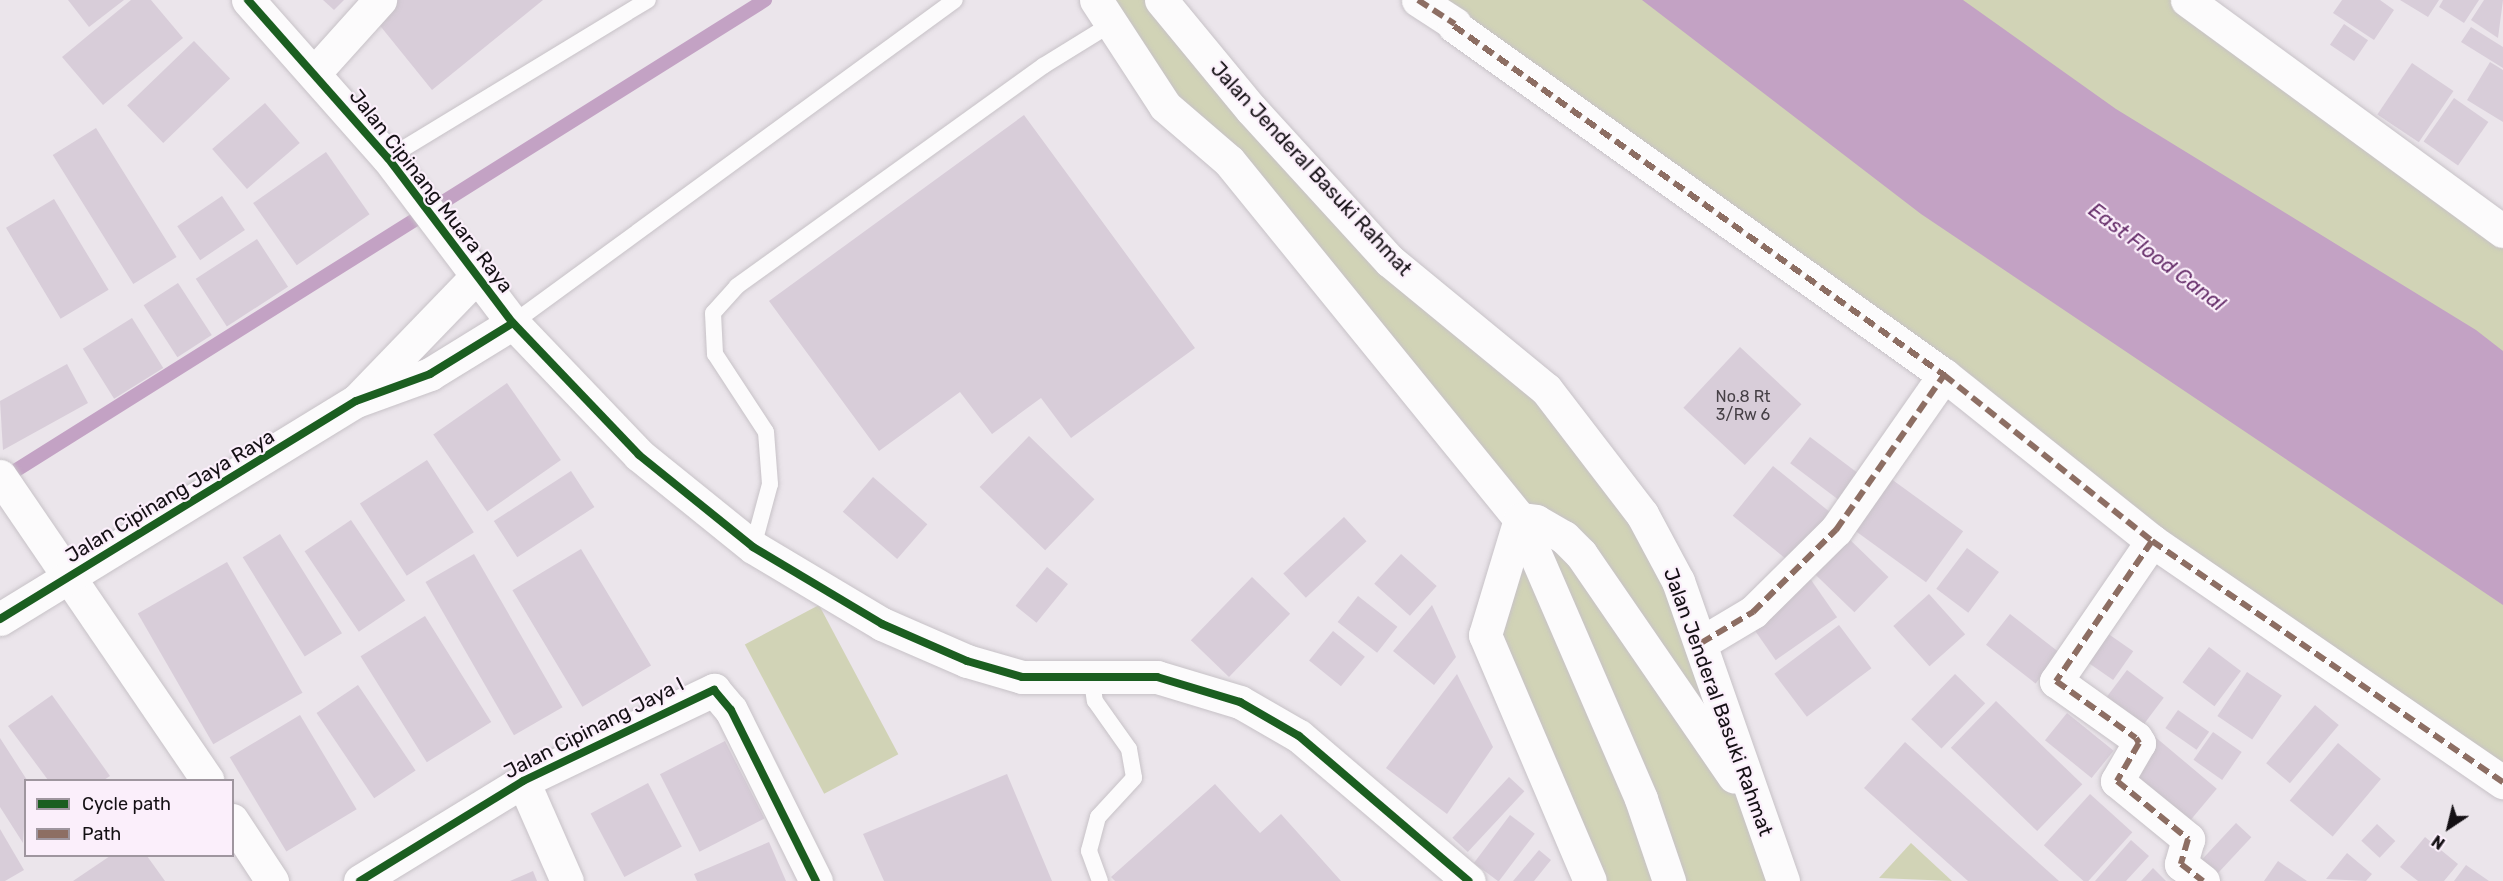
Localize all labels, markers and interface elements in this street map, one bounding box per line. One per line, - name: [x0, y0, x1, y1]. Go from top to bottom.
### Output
- street label: Jalan Jenderal Basuki Rahmat: [1206, 57, 1416, 281]
- street label: Jalan Cipinang Muara Raya: [344, 85, 518, 297]
- water label: East Flood Canal: [2084, 197, 2230, 317]
- house number: No.8 Rt 3/Rw 6: [1716, 387, 1770, 425]
- street label: Jalan Cipinang Jaya Raya: [61, 424, 279, 568]
- street label: Jalan Jenderal Basuki Rahmat: [1658, 565, 1778, 839]
- street label: Jalan Cipinang Jaya I: [500, 672, 688, 784]
- legend: [24, 779, 234, 857]
- text: Cycle path: [82, 793, 171, 815]
- north arrow: [2419, 797, 2479, 857]
- text: Path: [82, 823, 121, 845]
- text: N: [2428, 831, 2449, 853]

